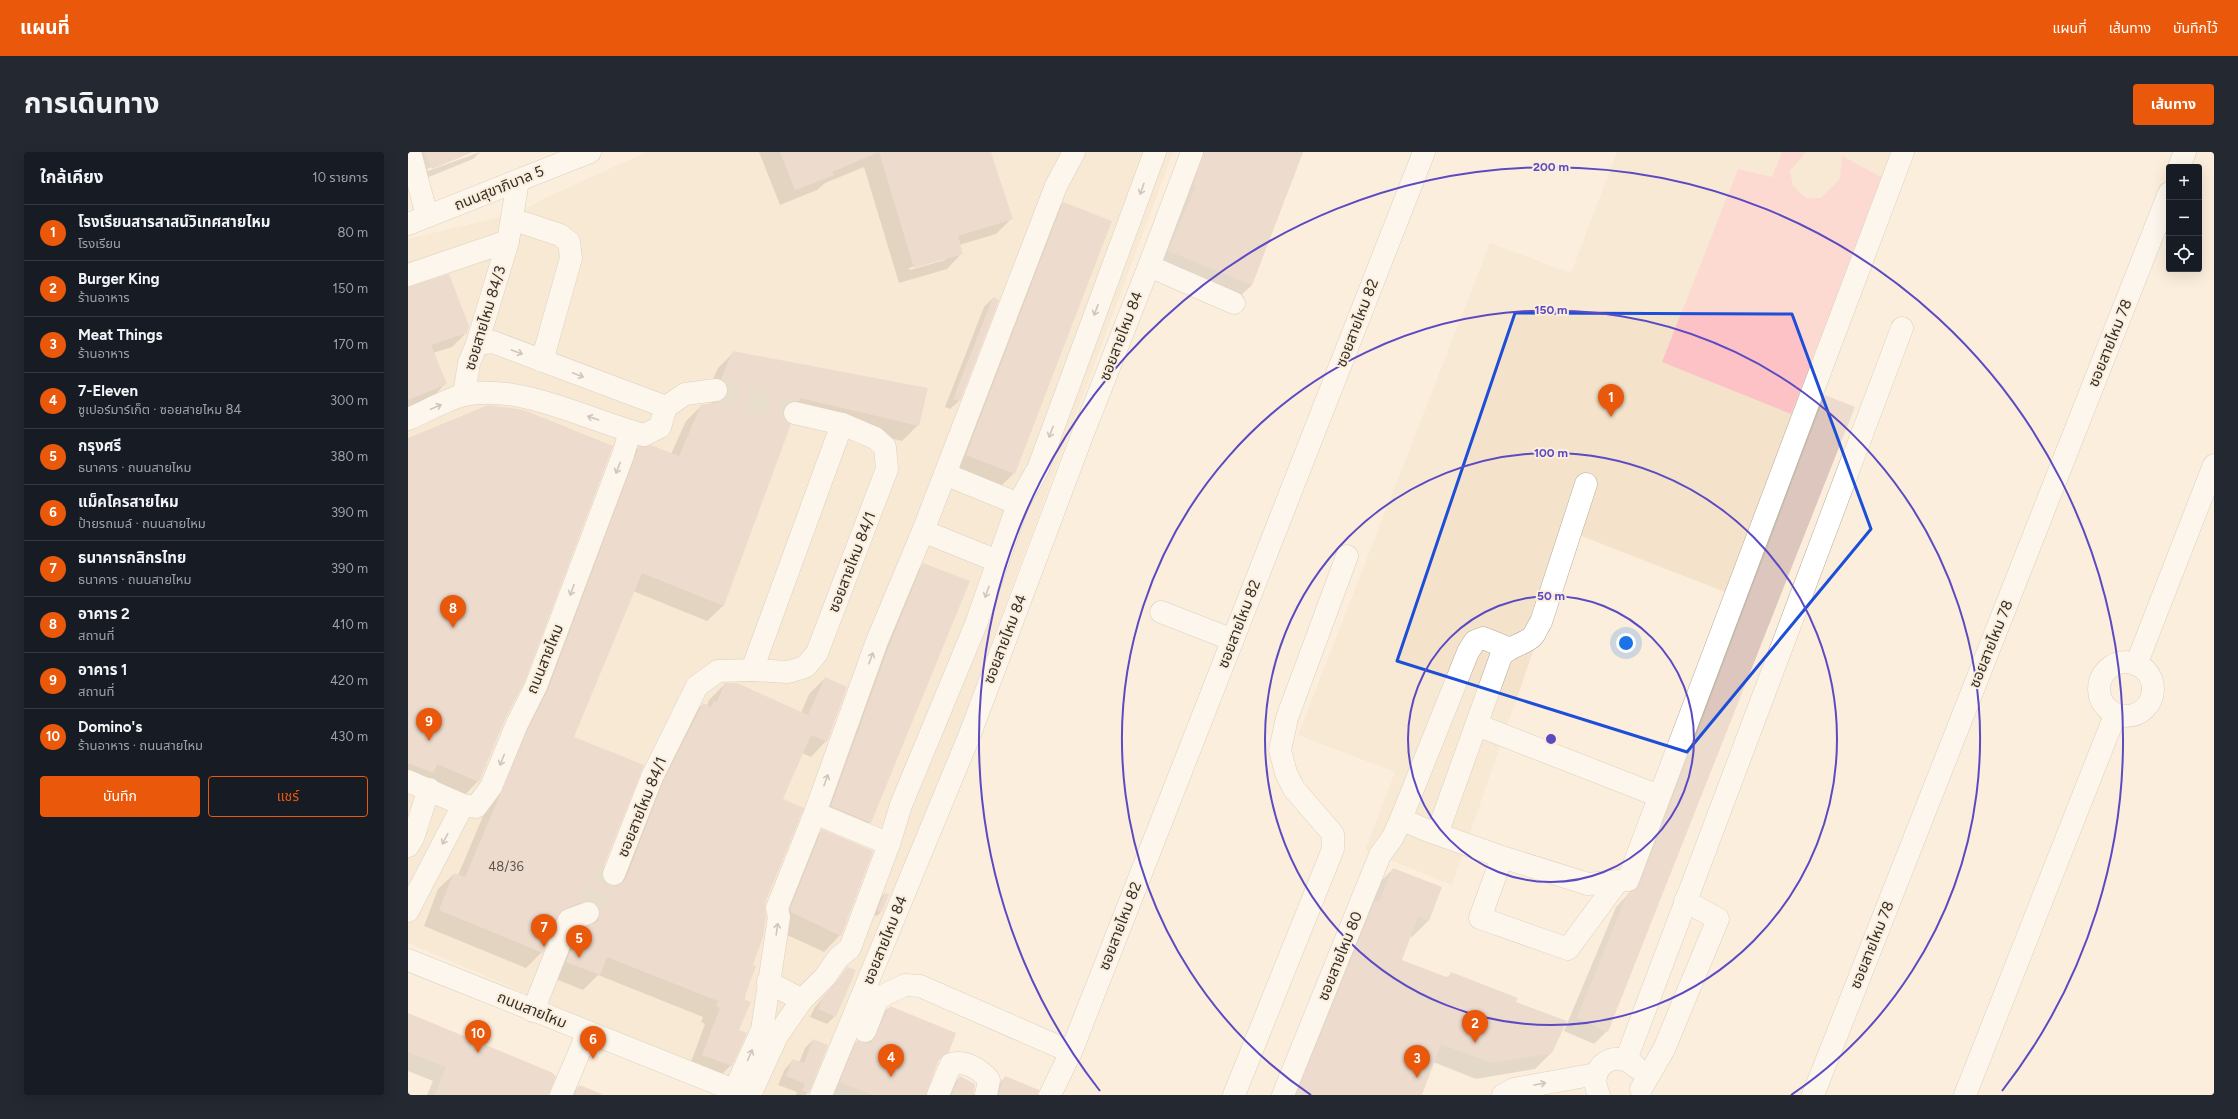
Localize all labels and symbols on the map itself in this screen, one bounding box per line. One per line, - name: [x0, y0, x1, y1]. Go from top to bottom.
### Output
- text: 200 m: [1533, 160, 1569, 174]
- street label: ถนนสุขาภิบาล 5: [451, 162, 547, 214]
- one-way arrow: [1137, 182, 1145, 194]
- street label: ซอยสายไหม 84/3: [461, 264, 509, 372]
- street label: ซอยสายไหม 82: [1332, 276, 1382, 370]
- street label: ซอยสายไหม 84: [1096, 289, 1146, 383]
- street label: ซอยสายไหม 78: [2084, 297, 2136, 389]
- text: 150 m: [1534, 303, 1568, 317]
- one-way arrow: [1091, 304, 1099, 316]
- one-way arrow: [511, 349, 524, 356]
- one-way arrow: [572, 372, 584, 380]
- pin: 1: [1598, 384, 1624, 417]
- one-way arrow: [430, 403, 442, 410]
- one-way arrow: [587, 414, 599, 422]
- one-way arrow: [1046, 426, 1054, 438]
- text: 100 m: [1534, 446, 1568, 460]
- one-way arrow: [614, 462, 622, 474]
- street label: ซอยสายไหม 84/1: [825, 509, 879, 615]
- street label: ซอยสายไหม 82: [1214, 577, 1264, 671]
- one-way arrow: [568, 583, 576, 595]
- one-way arrow: [983, 585, 990, 598]
- text: 50 m: [1537, 589, 1565, 603]
- street label: ซอยสายไหม 84: [980, 592, 1030, 686]
- pin: 8: [440, 595, 466, 628]
- street label: ซอยสายไหม 78: [1965, 598, 2017, 690]
- street label: ถนนสายไหม: [523, 622, 567, 696]
- your location: [1616, 633, 1636, 653]
- one-way arrow: [867, 653, 875, 665]
- pin: 9: [416, 708, 442, 741]
- centre of rings: [1544, 732, 1558, 746]
- one-way arrow: [498, 753, 506, 765]
- street label: ซอยสายไหม 84/1: [614, 754, 670, 860]
- one-way arrow: [823, 775, 831, 787]
- one-way arrow: [441, 833, 449, 845]
- house number: 48/36: [488, 859, 524, 874]
- street label: ซอยสายไหม 82: [1095, 879, 1145, 973]
- street label: ซอยสายไหม 84: [859, 893, 911, 987]
- street label: ซอยสายไหม 78: [1846, 899, 1898, 991]
- street label: ซอยสายไหม 80: [1314, 909, 1366, 1003]
- pin: 7: [531, 914, 557, 947]
- one-way arrow: [773, 923, 781, 936]
- pin: 5: [566, 925, 592, 958]
- street label: ถนนสายไหม: [495, 988, 569, 1032]
- pin: 2: [1462, 1010, 1488, 1043]
- pin: 10: [465, 1020, 491, 1053]
- pin: 6: [580, 1026, 606, 1059]
- pin: 4: [878, 1044, 904, 1077]
- pin: 3: [1404, 1045, 1430, 1078]
- one-way arrow: [747, 1050, 754, 1062]
- one-way arrow: [1533, 1080, 1546, 1088]

